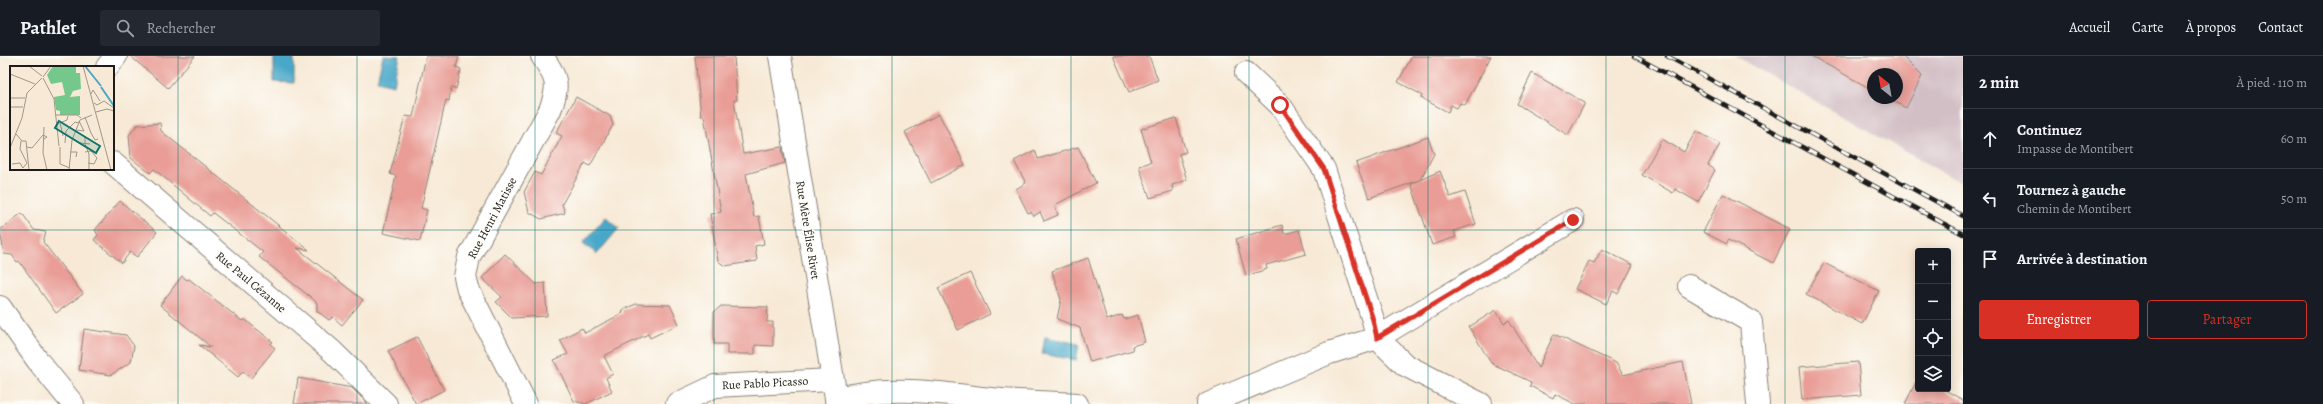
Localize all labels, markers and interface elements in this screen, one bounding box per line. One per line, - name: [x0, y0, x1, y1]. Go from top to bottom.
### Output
- search box: [100, 10, 380, 46]
- text: Pathlet: [20, 15, 76, 41]
- icon: search: [114, 17, 136, 39]
- text: Rechercher: [146, 18, 215, 38]
- text: Accueil: [2069, 18, 2110, 37]
- text: Carte: [2132, 18, 2164, 37]
- text: À propos: [2186, 18, 2236, 37]
- text: Contact: [2258, 18, 2303, 37]
- inset map: [10, 66, 114, 170]
- north arrow: [1867, 68, 1903, 104]
- text: 2 min: [1979, 71, 2019, 94]
- text: À pied · 110 m: [2237, 74, 2307, 91]
- route start: [1271, 96, 1289, 114]
- text: Continuez: [2017, 120, 2082, 140]
- icon: ahead: [1979, 128, 2001, 150]
- text: 60 m: [2281, 130, 2307, 147]
- text: Impasse de Montibert: [2017, 140, 2134, 157]
- street label: Rue Henri Matisse: [464, 174, 520, 262]
- street label: Rue Mère Élise Rivet: [792, 179, 824, 281]
- text: Tournez à gauche: [2017, 180, 2126, 200]
- icon: left: [1979, 188, 2001, 210]
- text: 50 m: [2281, 190, 2307, 207]
- text: Chemin de Montibert: [2017, 200, 2131, 217]
- route end: [1564, 211, 1582, 229]
- street label: Rue Paul Cézanne: [212, 248, 290, 316]
- map controls: [1915, 248, 1951, 392]
- button: +: [1915, 248, 1951, 284]
- icon: arrive: [1979, 248, 2001, 270]
- text: Arrivée à destination: [2017, 249, 2148, 269]
- button: −: [1915, 284, 1951, 320]
- button: Enregistrer: [1979, 300, 2139, 339]
- button: Partager: [2147, 300, 2307, 339]
- button: locate: [1915, 320, 1951, 356]
- button: layers: [1915, 356, 1951, 392]
- street label: Rue Pablo Picasso: [721, 373, 809, 393]

